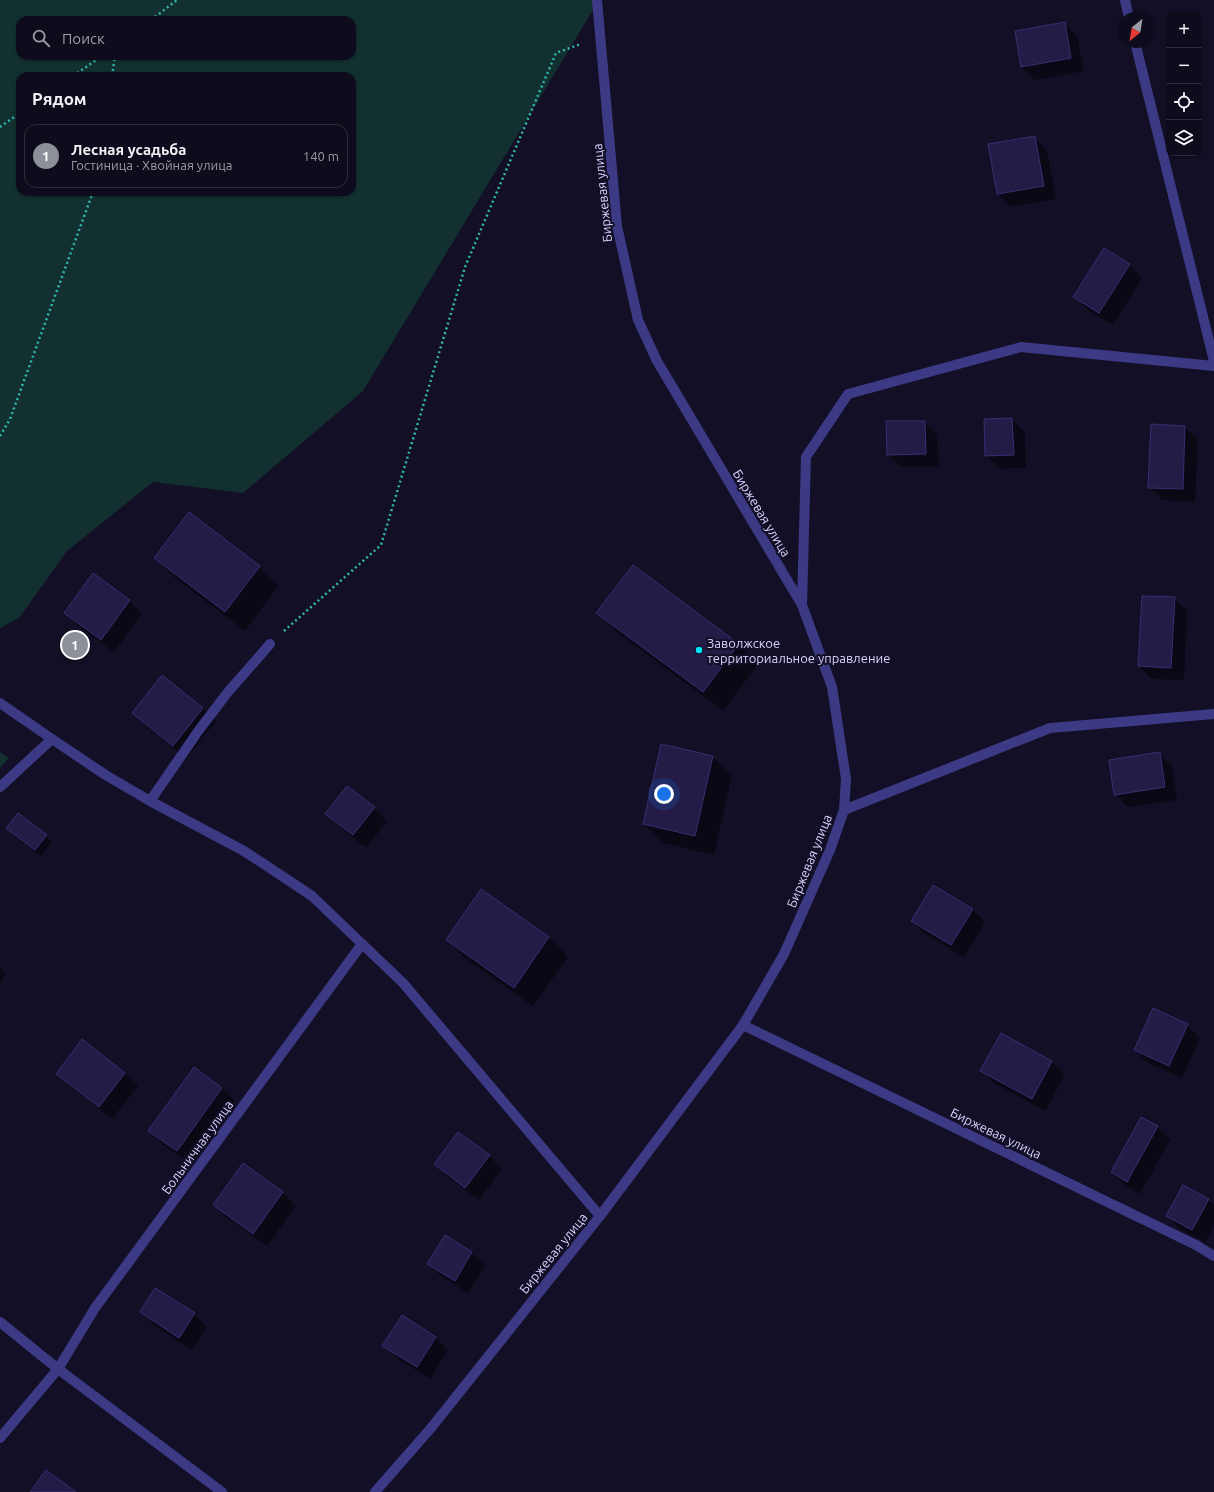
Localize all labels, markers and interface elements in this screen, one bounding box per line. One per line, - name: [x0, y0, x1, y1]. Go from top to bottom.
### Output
- north arrow: [1118, 12, 1154, 48]
- map controls: [1166, 12, 1202, 156]
- button: +: [1166, 12, 1202, 48]
- search box: [16, 16, 356, 60]
- icon: search: [30, 27, 52, 49]
- text: Поиск: [62, 30, 105, 47]
- button: −: [1166, 48, 1202, 84]
- button: locate: [1166, 84, 1202, 120]
- text: Рядом: [32, 89, 87, 108]
- button: layers: [1166, 120, 1202, 156]
- text: Лесная усадьба: [71, 141, 186, 158]
- street label: Биржевая улица: [590, 143, 614, 243]
- text: 1: [42, 149, 50, 163]
- text: 140 m: [303, 149, 339, 163]
- text: Гостиница · Хвойная улица: [71, 158, 232, 172]
- street label: Биржевая улица: [730, 467, 794, 559]
- pin: 1: [62, 630, 88, 660]
- place label: Заволжское территориальное управление: [707, 636, 890, 665]
- marker: Заволжское территориальное управление: [694, 645, 704, 655]
- your location: [654, 784, 674, 804]
- street label: Биржевая улица: [784, 812, 834, 910]
- street label: Больничная улица: [158, 1098, 236, 1196]
- street label: Биржевая улица: [948, 1105, 1044, 1161]
- street label: Биржевая улица: [516, 1210, 590, 1296]

